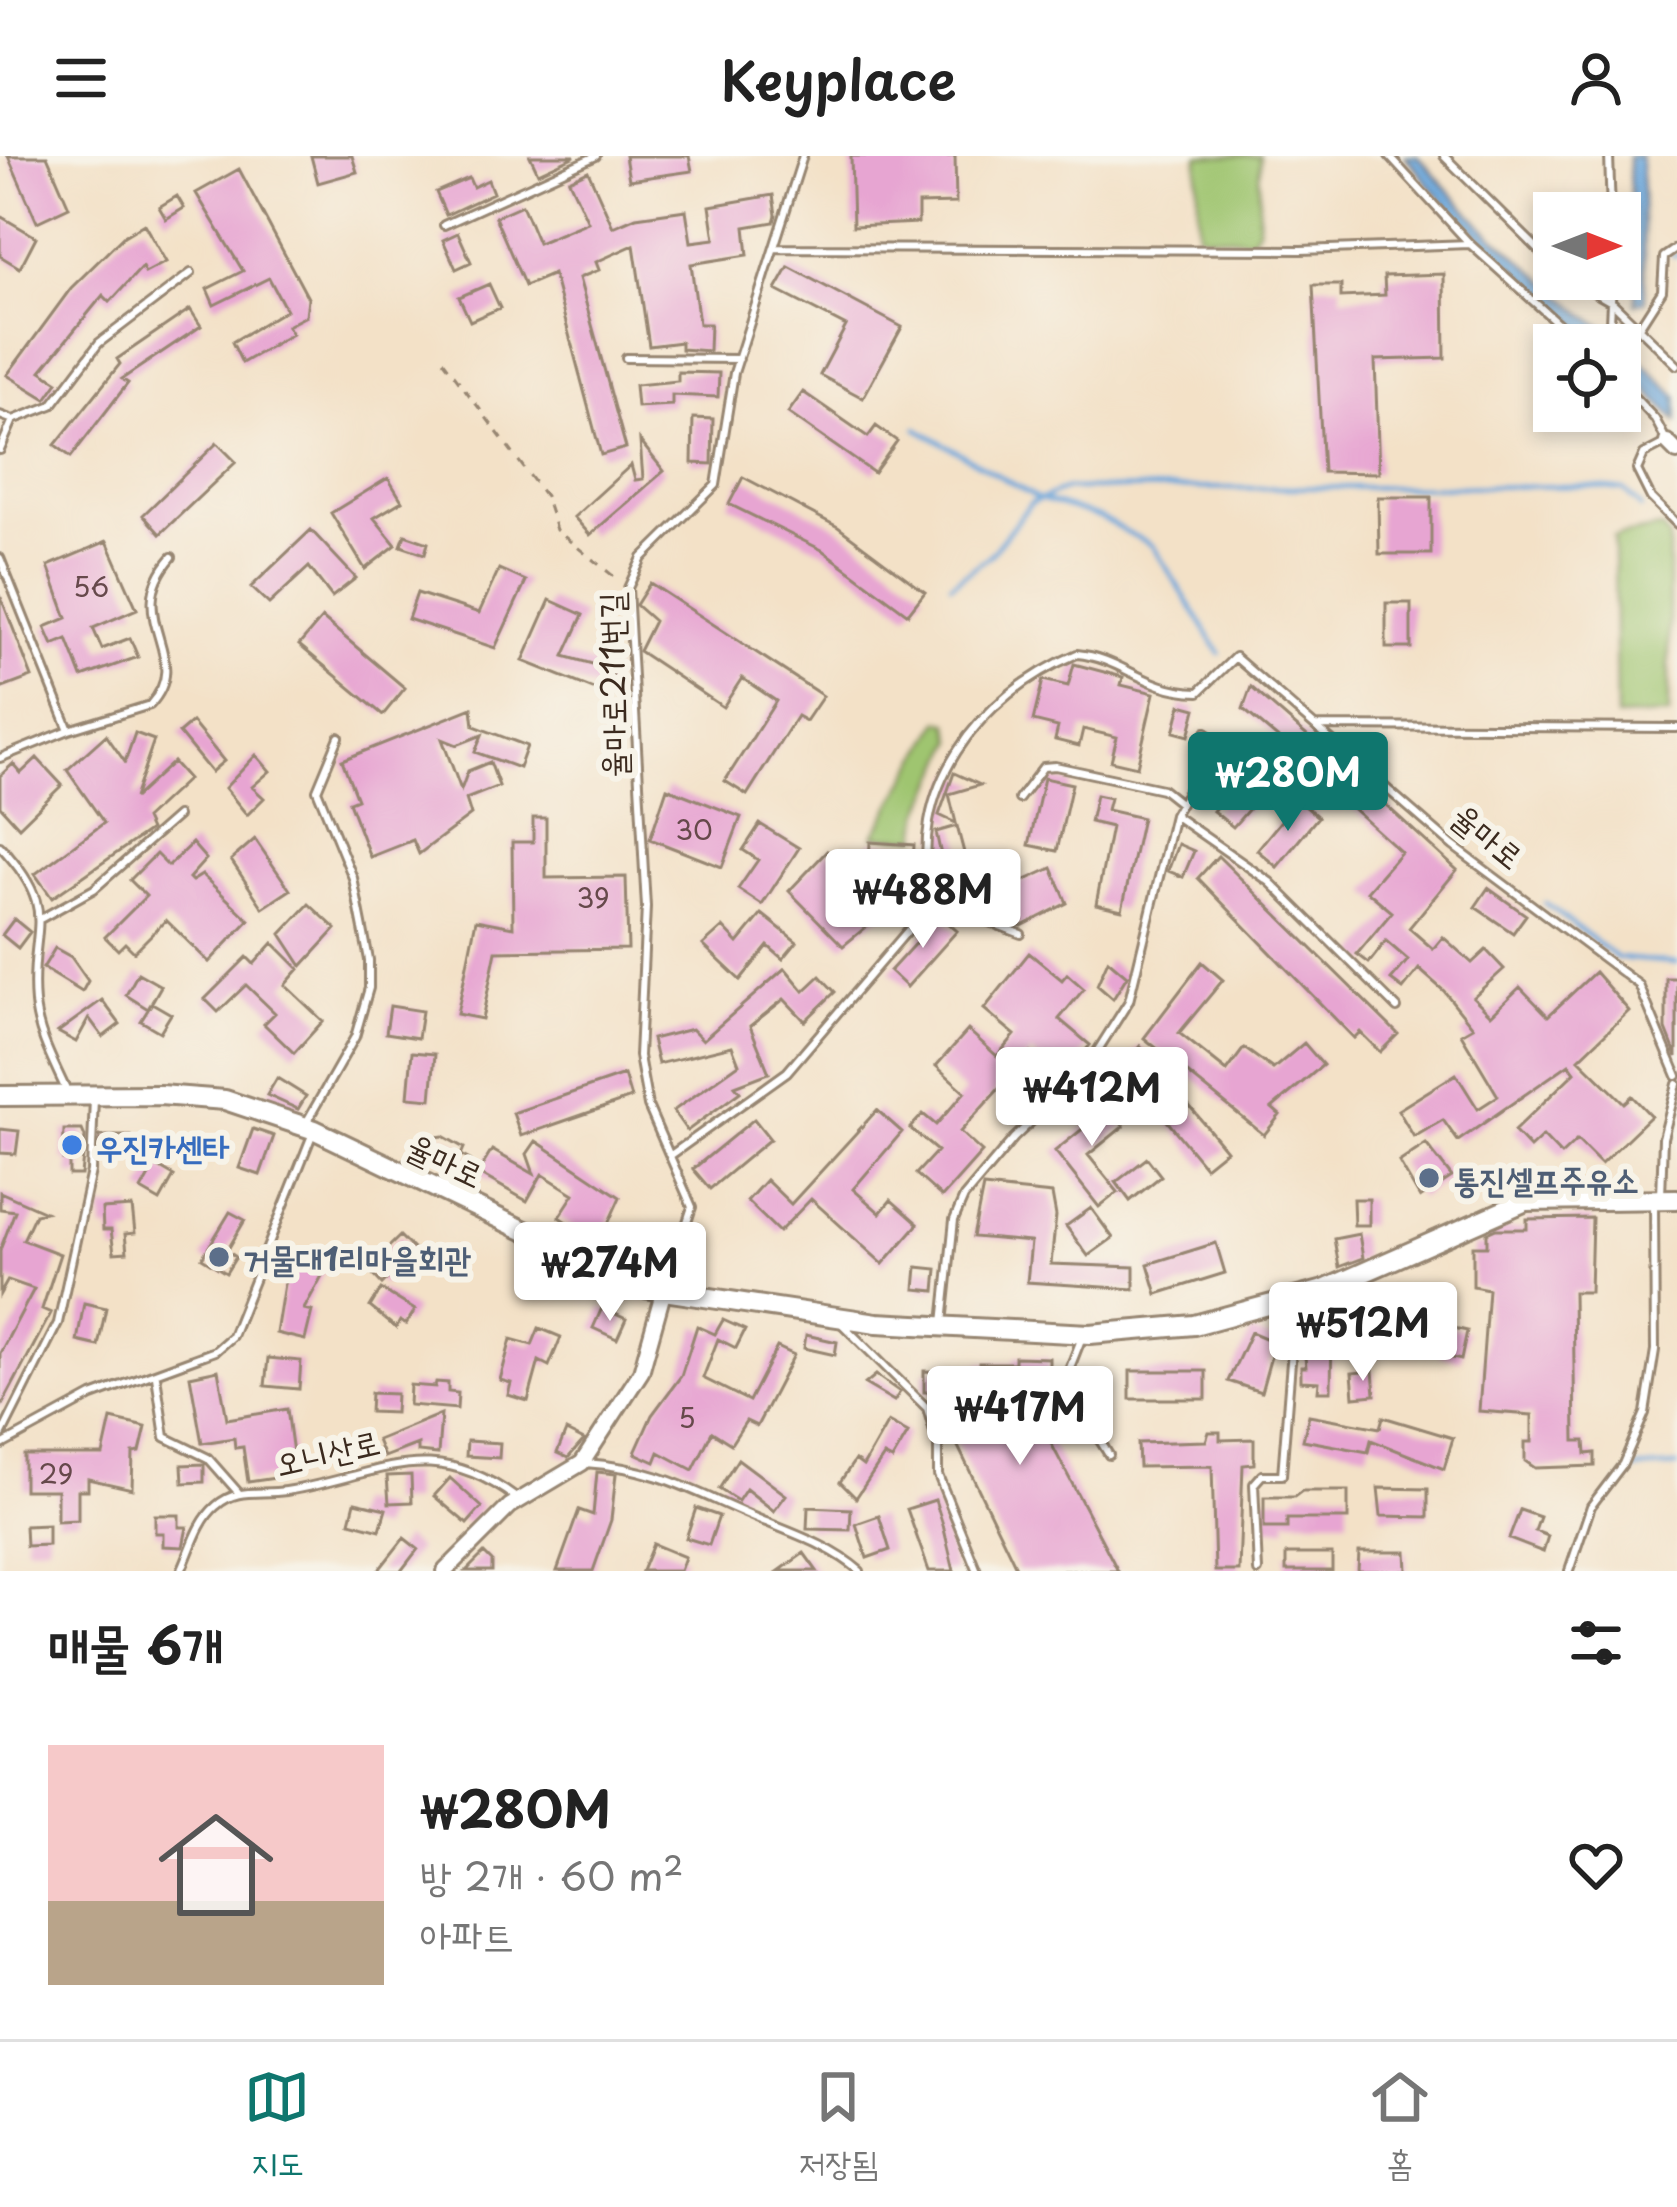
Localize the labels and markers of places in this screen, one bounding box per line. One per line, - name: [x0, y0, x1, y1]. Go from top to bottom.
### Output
- pin: ₩280M: [1204, 732, 1372, 834]
- pin: ₩488M: [839, 849, 1007, 951]
- pin: ₩412M: [1008, 1047, 1176, 1149]
- place label: 우진카센타: [96, 1120, 230, 1170]
- marker: 우진카센타: [59, 1132, 85, 1158]
- place label: 통진셀프주유소: [1453, 1153, 1639, 1203]
- marker: 통진셀프주유소: [1416, 1165, 1442, 1191]
- pin: ₩274M: [526, 1222, 694, 1324]
- place label: 거물대1리마을회관: [243, 1232, 472, 1282]
- marker: 거물대1리마을회관: [206, 1244, 232, 1270]
- pin: ₩512M: [1279, 1282, 1447, 1384]
- pin: ₩417M: [936, 1366, 1104, 1468]

